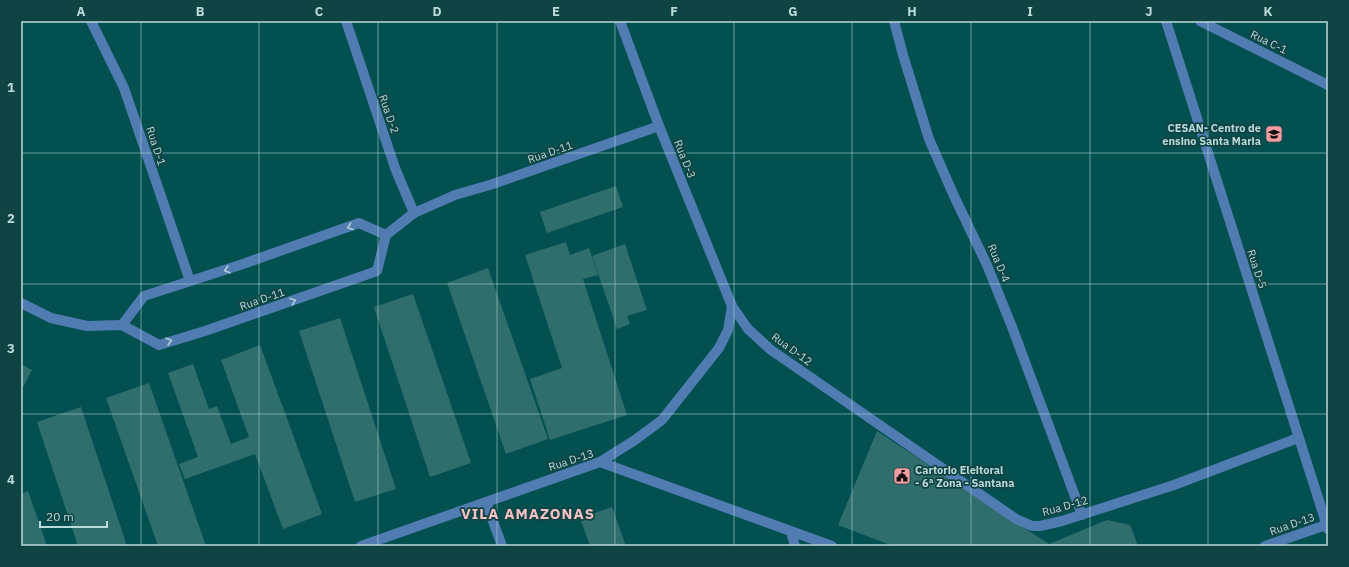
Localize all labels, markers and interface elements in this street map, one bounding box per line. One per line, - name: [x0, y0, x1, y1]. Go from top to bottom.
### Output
- text: A: [77, 3, 86, 20]
- text: B: [196, 3, 205, 20]
- text: C: [315, 3, 324, 20]
- text: D: [432, 3, 442, 20]
- text: E: [552, 3, 560, 20]
- text: F: [670, 3, 678, 20]
- text: G: [788, 3, 798, 20]
- text: H: [907, 3, 917, 20]
- text: I: [1027, 3, 1033, 20]
- text: J: [1145, 3, 1153, 20]
- text: K: [1263, 3, 1273, 20]
- street label: Rua C-1: [1248, 27, 1290, 57]
- text: 1: [7, 79, 15, 96]
- street label: Rua D-2: [376, 93, 402, 135]
- place label: CESAN- Centro de ensino Santa Maria: [1162, 121, 1261, 148]
- school or university icon: CESAN- Centro de ensino Santa Maria: [1264, 124, 1284, 144]
- street label: Rua D-1: [143, 125, 169, 168]
- street label: Rua D-11: [526, 138, 575, 166]
- street label: Rua D-3: [671, 138, 699, 180]
- text: 2: [7, 210, 15, 227]
- one-way arrow: [346, 222, 353, 230]
- street label: Rua D-4: [985, 242, 1013, 285]
- street label: Rua D-5: [1244, 248, 1270, 290]
- one-way arrow: [224, 265, 231, 273]
- street label: Rua D-11: [238, 285, 287, 313]
- one-way arrow: [289, 297, 296, 305]
- street label: Rua D-12: [769, 330, 815, 368]
- one-way arrow: [165, 337, 172, 346]
- text: 3: [7, 340, 15, 357]
- street label: Rua D-13: [547, 446, 595, 474]
- place label: Cartorio Eleitoral - 6ª Zona - Santana: [915, 463, 1014, 490]
- public building icon: Cartorio Eleitoral - 6ª Zona - Santana: [892, 466, 912, 486]
- text: 4: [7, 471, 15, 488]
- street label: Rua D-12: [1041, 493, 1089, 519]
- scale bar: [40, 503, 107, 529]
- district label: VILA AMAZONAS: [461, 504, 595, 523]
- text: 20 m: [46, 509, 74, 524]
- street label: Rua D-13: [1268, 510, 1316, 538]

